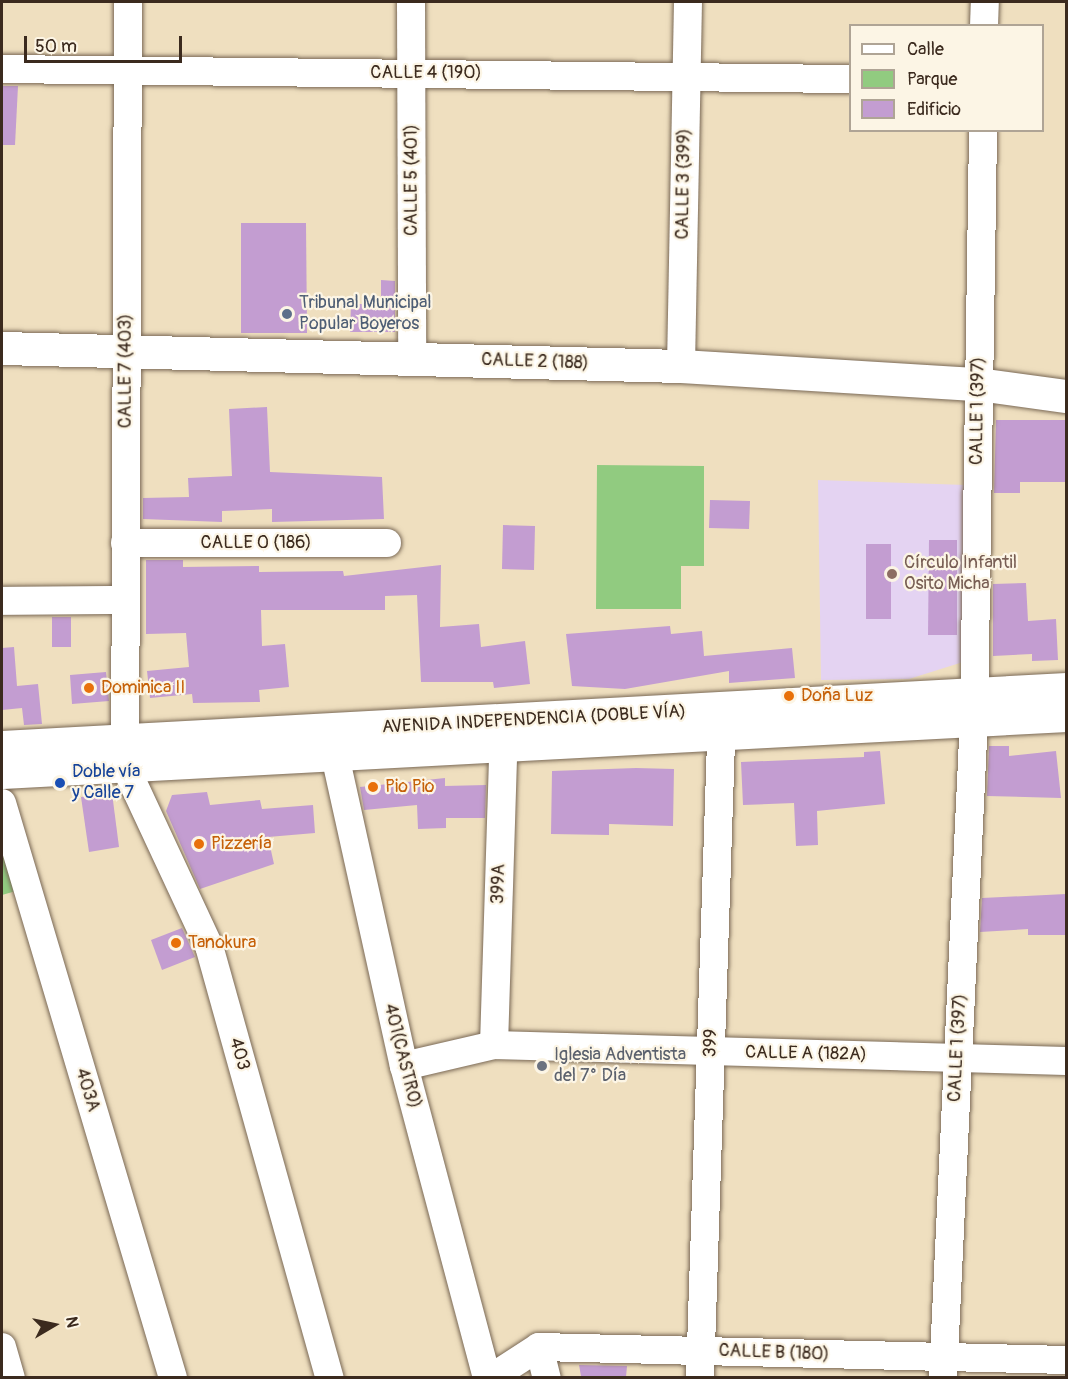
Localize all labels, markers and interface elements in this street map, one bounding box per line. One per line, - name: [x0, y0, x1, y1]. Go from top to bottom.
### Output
- scale bar: [27, 24, 184, 62]
- legend: [849, 24, 1044, 132]
- text: 50 m: [35, 35, 77, 58]
- text: Calle: [907, 38, 944, 61]
- street label: CALLE 4 (190): [370, 62, 482, 84]
- text: Parque: [907, 68, 957, 91]
- text: Edificio: [907, 98, 961, 121]
- street label: CALLE 5 (401): [401, 124, 423, 236]
- street label: CALLE 3 (399): [672, 128, 696, 240]
- place label: Tribunal Municipal Popular Boyeros: [299, 293, 432, 336]
- marker: Tribunal Municipal Popular Boyeros: [280, 307, 294, 321]
- street label: CALLE 7 (403): [115, 314, 137, 428]
- street label: CALLE 2 (188): [481, 349, 589, 375]
- street label: CALLE 1 (397): [966, 357, 990, 465]
- street label: CALLE 0 (186): [200, 532, 312, 554]
- place label: Círculo Infantil Osito Micha: [904, 553, 1017, 596]
- marker: Círculo Infantil Osito Micha: [885, 567, 899, 581]
- place label: Dominica II: [101, 677, 185, 699]
- marker: Dominica II: [82, 681, 96, 695]
- place label: Doña Luz: [801, 685, 873, 707]
- marker: Doña Luz: [782, 689, 796, 703]
- street label: AVENIDA INDEPENDENCIA (DOBLE VÍA): [381, 701, 687, 739]
- place label: Doble vía y Calle 7: [72, 762, 140, 804]
- marker: Doble vía y Calle 7: [53, 776, 67, 790]
- place label: Pio Pio: [385, 776, 435, 798]
- marker: Pio Pio: [366, 780, 380, 794]
- place label: Pizzería: [211, 833, 272, 855]
- marker: Pizzería: [192, 837, 206, 851]
- street label: 399A: [488, 864, 510, 904]
- place label: Tanokura: [188, 932, 256, 954]
- marker: Tanokura: [169, 936, 183, 950]
- street label: CALLE 1 (397): [944, 993, 972, 1103]
- street label: 401(CASTRO): [379, 1001, 425, 1111]
- street label: 399: [700, 1028, 722, 1058]
- street label: 403: [224, 1035, 254, 1073]
- street label: CALLE A (182A): [745, 1042, 867, 1066]
- place label: Iglesia Adventista del 7° Día: [554, 1045, 686, 1088]
- marker: Iglesia Adventista del 7° Día: [535, 1059, 549, 1073]
- street label: 403A: [70, 1066, 104, 1114]
- north arrow: [24, 1295, 84, 1355]
- text: N: [61, 1315, 83, 1329]
- street label: CALLE B (180): [718, 1340, 830, 1366]

